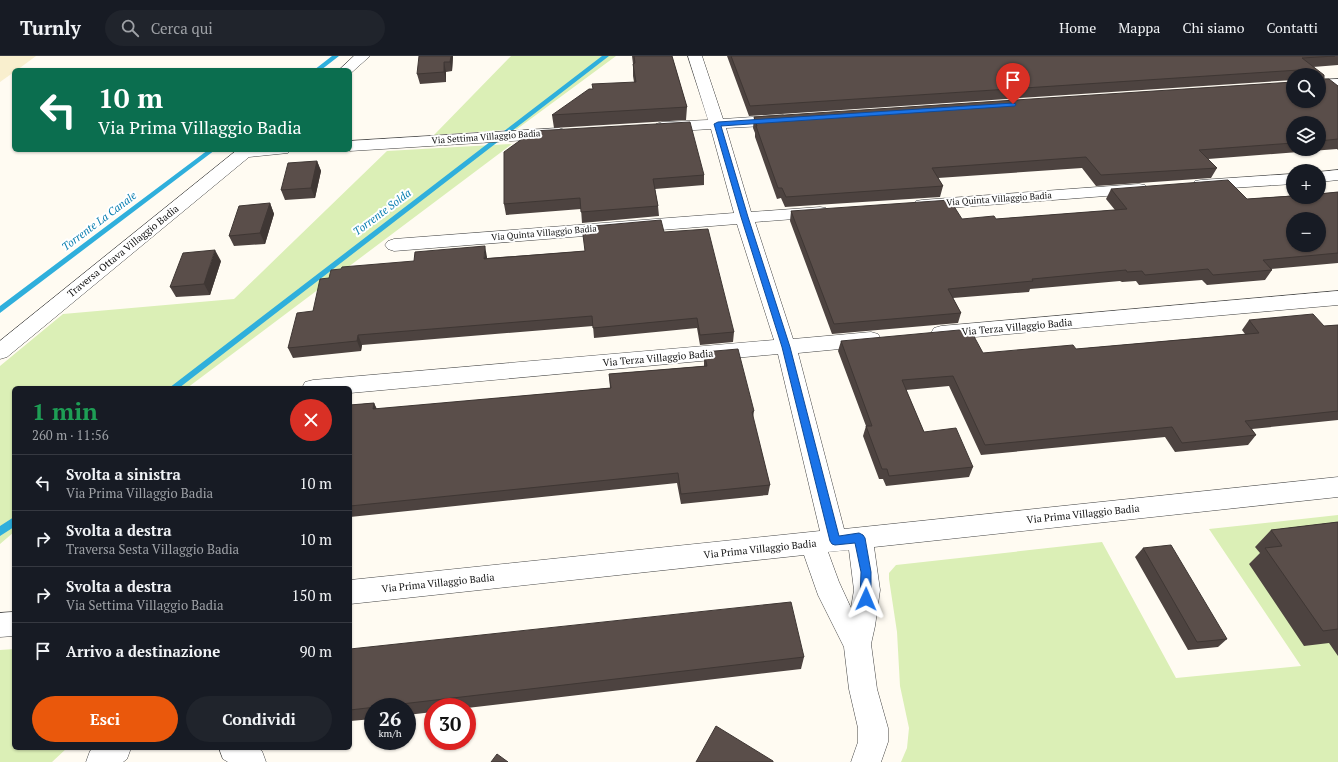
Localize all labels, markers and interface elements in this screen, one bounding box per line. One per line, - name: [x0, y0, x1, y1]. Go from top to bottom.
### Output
- search box: [105, 10, 385, 46]
- text: Turnly: [20, 15, 81, 40]
- icon: search: [119, 17, 141, 39]
- text: Cerca qui: [151, 18, 213, 38]
- text: Home: [1059, 18, 1096, 37]
- text: Mappa: [1118, 18, 1160, 37]
- text: Chi siamo: [1182, 18, 1244, 37]
- text: Contatti: [1266, 18, 1318, 37]
- pin: [996, 63, 1030, 104]
- map controls: [1286, 68, 1326, 252]
- button: search: [1286, 68, 1326, 108]
- icon: arrive: [1002, 69, 1024, 91]
- text: 10 m: [98, 79, 163, 116]
- icon: left: [32, 84, 84, 136]
- text: Via Prima Villaggio Badia: [98, 115, 302, 139]
- button: layers: [1286, 116, 1326, 156]
- street label: Via Settima Villaggio Badia: [431, 127, 541, 147]
- button: +: [1286, 164, 1326, 204]
- water label: Torrente Solda: [350, 186, 414, 238]
- water label: Torrente La Canale: [59, 188, 139, 254]
- street label: Via Quinta Villaggio Badia: [946, 189, 1053, 209]
- street label: Traversa Ottava Villaggio Badia: [65, 202, 181, 300]
- button: −: [1286, 212, 1326, 252]
- street label: Via Quinta Villaggio Badia: [491, 222, 598, 244]
- street label: Via Terza Villaggio Badia: [961, 316, 1073, 338]
- street label: Via Terza Villaggio Badia: [602, 347, 714, 369]
- text: 1 min: [32, 395, 98, 427]
- button: close: [290, 399, 332, 441]
- text: 260 m · 11:56: [32, 426, 109, 444]
- text: Svolta a sinistra: [66, 464, 181, 484]
- icon: left: [32, 472, 54, 494]
- text: 10 m: [299, 473, 332, 493]
- text: Via Prima Villaggio Badia: [66, 484, 213, 502]
- street label: Via Prima Villaggio Badia: [1026, 502, 1140, 526]
- text: Svolta a destra: [66, 520, 172, 540]
- icon: right: [32, 528, 54, 550]
- text: 10 m: [299, 529, 332, 549]
- street label: Via Prima Villaggio Badia: [703, 537, 817, 561]
- text: Traversa Sesta Villaggio Badia: [66, 540, 239, 558]
- street label: Via Prima Villaggio Badia: [381, 571, 495, 595]
- text: Svolta a destra: [66, 576, 172, 596]
- position arrow: [845, 578, 887, 620]
- icon: right: [32, 584, 54, 606]
- text: 150 m: [291, 585, 332, 605]
- text: Via Settima Villaggio Badia: [66, 596, 224, 614]
- icon: arrive: [32, 640, 54, 662]
- text: Arrivo a destinazione: [66, 641, 220, 661]
- text: 90 m: [299, 641, 332, 661]
- button: Esci: [32, 696, 178, 742]
- button: Condividi: [186, 696, 332, 742]
- speed limit sign: 30: [424, 698, 476, 750]
- text: 26: [379, 705, 401, 732]
- text: km/h: [378, 727, 402, 740]

